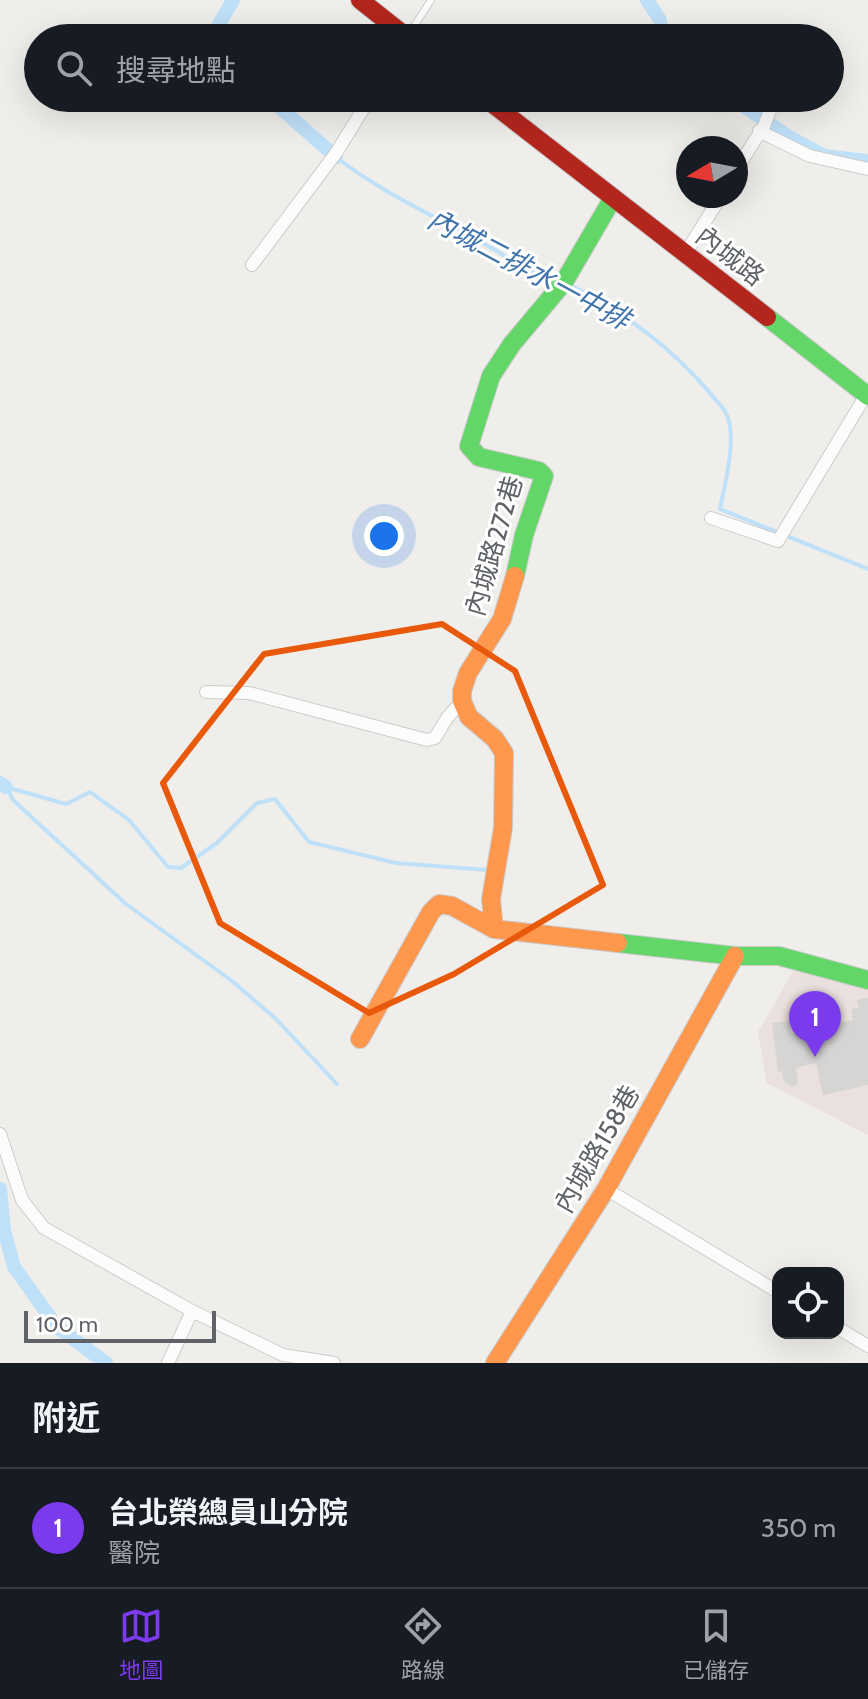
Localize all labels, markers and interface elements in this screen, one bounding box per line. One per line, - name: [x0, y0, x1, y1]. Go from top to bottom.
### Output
- search box: [24, 24, 844, 112]
- icon: search: [52, 46, 96, 90]
- text: 搜尋地點: [116, 52, 236, 89]
- north arrow: [676, 136, 748, 208]
- water label: 內城二排水一中排: [422, 201, 639, 338]
- street label: 內城路: [689, 219, 771, 293]
- street label: 內城路272巷: [459, 472, 529, 620]
- your location: [364, 516, 404, 556]
- pin: 1: [789, 991, 841, 1057]
- street label: 內城路158巷: [548, 1079, 646, 1219]
- map controls: [772, 1267, 844, 1339]
- button: locate: [772, 1267, 844, 1339]
- scale bar: [24, 1307, 216, 1343]
- text: 100 m: [36, 1311, 98, 1338]
- text: 附近: [32, 1397, 100, 1439]
- text: 台北榮總員山分院: [108, 1494, 348, 1531]
- text: 1: [53, 1512, 63, 1544]
- text: 350 m: [761, 1512, 836, 1544]
- text: 醫院: [108, 1537, 160, 1569]
- tab: 地圖: [119, 1604, 163, 1684]
- tab: 路線: [401, 1604, 445, 1684]
- tab: 已儲存: [683, 1604, 749, 1684]

